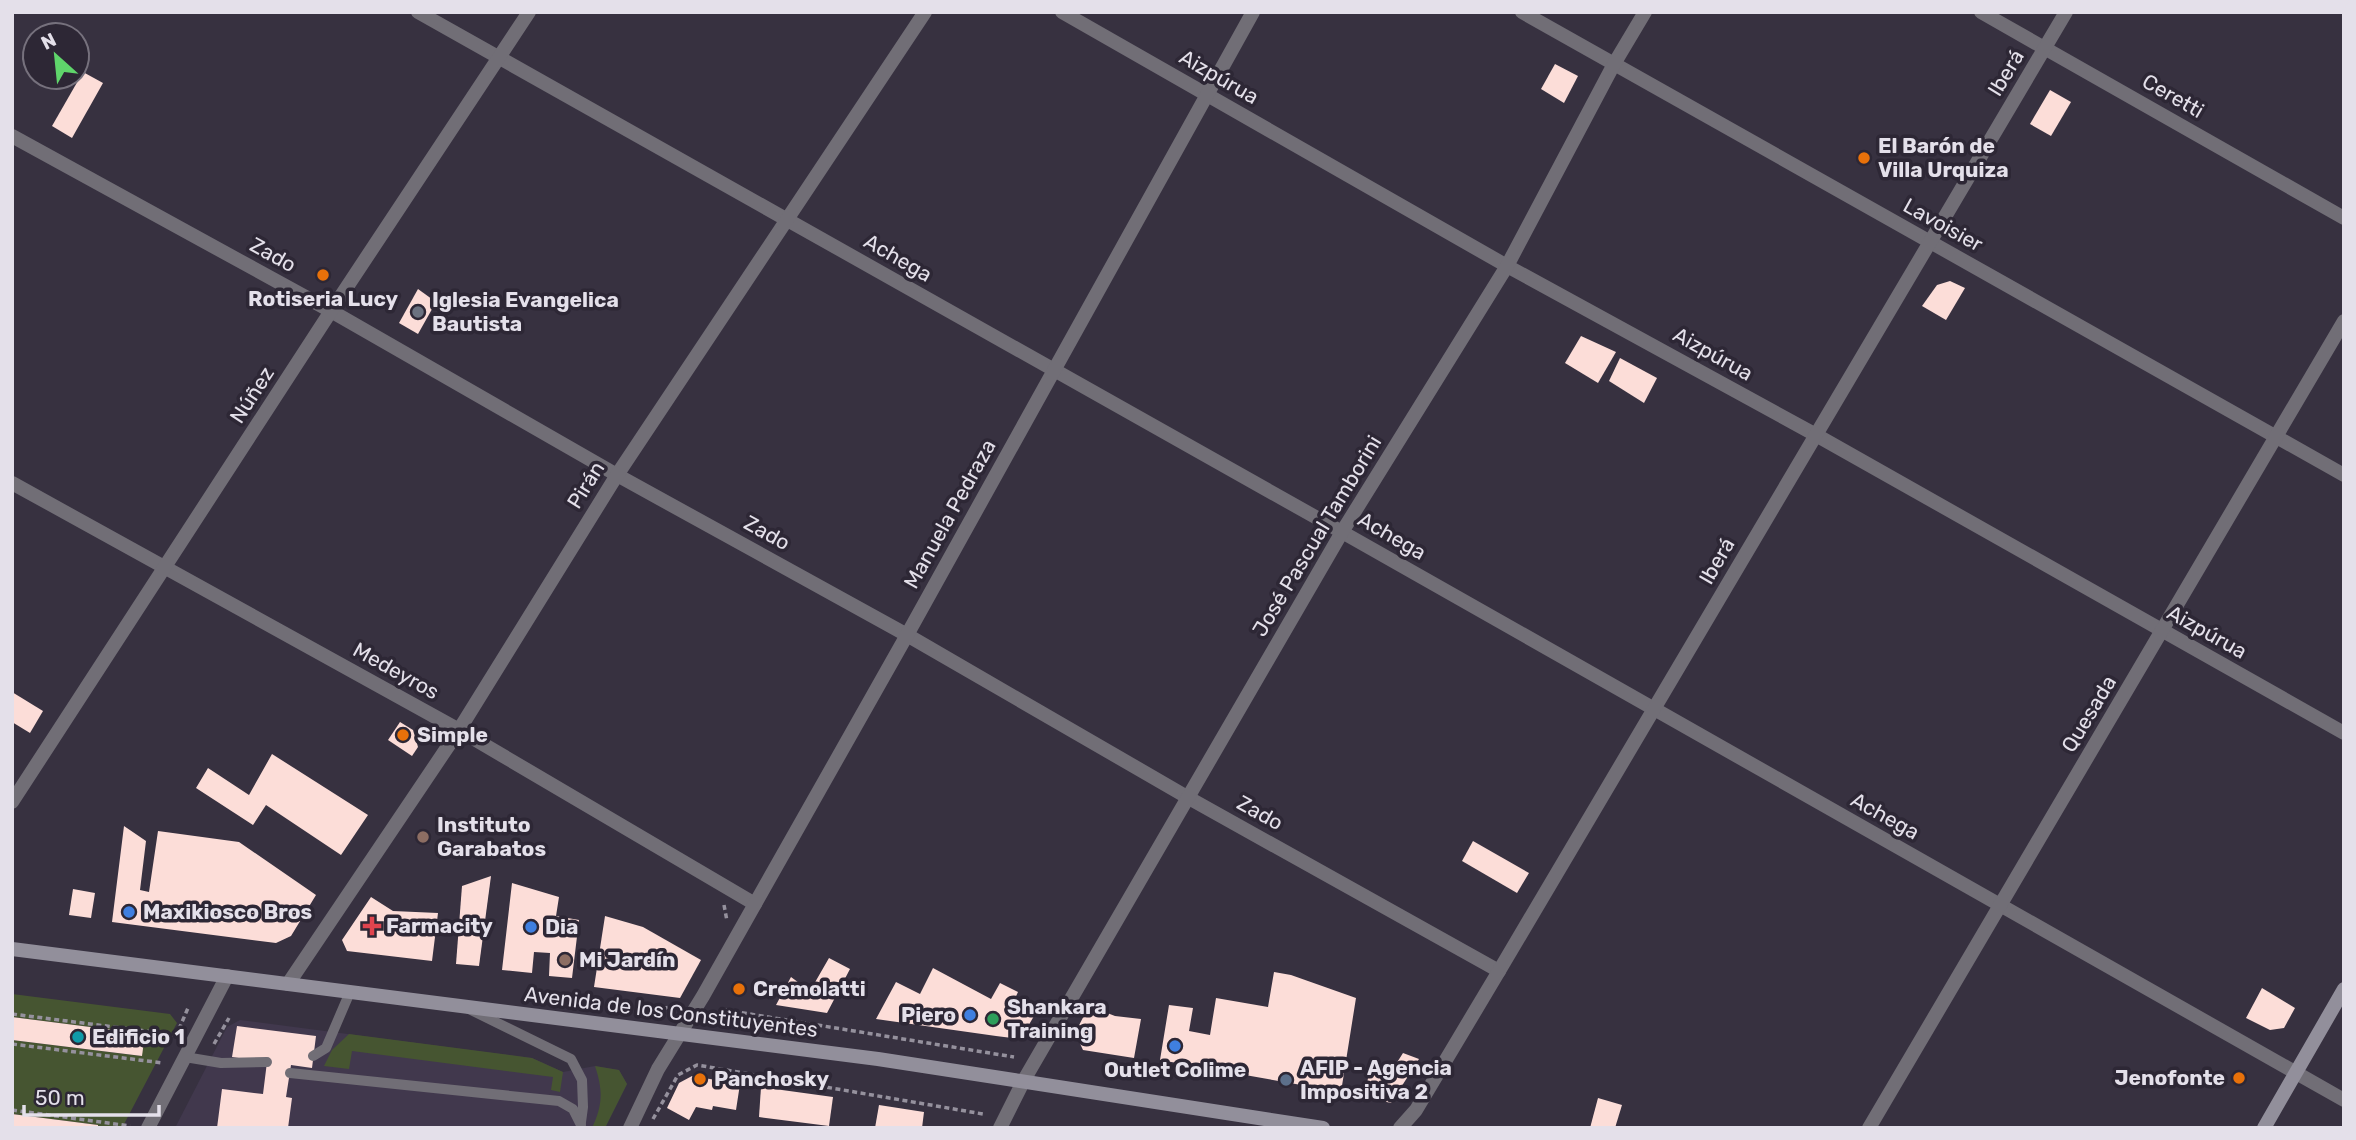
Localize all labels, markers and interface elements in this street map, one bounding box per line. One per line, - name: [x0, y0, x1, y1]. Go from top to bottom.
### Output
- north arrow: [21, 21, 91, 91]
- text: N: [37, 28, 60, 55]
- street label: Aizpúrua: [1175, 44, 1263, 109]
- street label: Iberá: [1982, 45, 2029, 100]
- street label: Ceretti: [2138, 68, 2208, 123]
- place label: El Barón de Villa Urquiza: [1878, 133, 2009, 182]
- marker: El Barón de Villa Urquiza: [1856, 150, 1872, 166]
- street label: Lavoisier: [1899, 193, 1987, 257]
- street label: Achega: [860, 228, 937, 287]
- street label: Zado: [246, 232, 301, 277]
- marker: Rotiseria Lucy: [315, 267, 331, 283]
- place label: Rotiseria Lucy: [248, 286, 398, 311]
- place label: Iglesia Evangelica Bautista: [432, 287, 619, 336]
- marker: Iglesia Evangelica Bautista: [410, 304, 426, 320]
- street label: Aizpúrua: [1669, 321, 1757, 386]
- street label: Núñez: [224, 362, 279, 428]
- street label: José Pascual Tamborini: [1247, 431, 1387, 641]
- street label: Manuela Pedraza: [898, 435, 1001, 593]
- street label: Pirán: [562, 457, 610, 513]
- street label: Achega: [1354, 506, 1431, 565]
- street label: Zado: [740, 510, 795, 555]
- street label: Iberá: [1693, 533, 1740, 588]
- street label: Aizpúrua: [2163, 599, 2251, 664]
- street label: Medeyros: [349, 637, 444, 704]
- street label: Quesada: [2056, 671, 2121, 757]
- place label: Simple: [417, 722, 488, 747]
- marker: Simple: [395, 727, 411, 743]
- street label: Achega: [1847, 787, 1924, 844]
- street label: Zado: [1233, 790, 1288, 835]
- place label: Instituto Garabatos: [437, 812, 546, 861]
- marker: Instituto Garabatos: [415, 829, 431, 845]
- place label: Maxikiosco Bros: [143, 899, 312, 924]
- marker: Maxikiosco Bros: [121, 904, 137, 920]
- place label: Farmacity: [386, 913, 493, 938]
- place label: Dia: [545, 914, 578, 939]
- marker: Farmacity: [364, 918, 380, 934]
- marker: Dia: [523, 919, 539, 935]
- place label: Mi Jardín: [579, 947, 676, 972]
- marker: Mi Jardín: [557, 952, 573, 968]
- place label: Cremolatti: [753, 976, 866, 1001]
- street label: Avenida de los Constituyentes: [523, 981, 819, 1042]
- marker: Cremolatti: [731, 981, 747, 997]
- place label: Shankara Training: [1007, 994, 1107, 1043]
- place label: Piero: [901, 1002, 956, 1027]
- marker: Piero: [962, 1007, 978, 1023]
- marker: Shankara Training: [985, 1011, 1001, 1027]
- place label: Edificio 1: [92, 1024, 185, 1049]
- marker: Edificio 1: [70, 1029, 86, 1045]
- marker: Outlet Colime: [1167, 1038, 1183, 1054]
- place label: AFIP - Agencia Impositiva 2: [1300, 1055, 1452, 1104]
- place label: Outlet Colime: [1104, 1057, 1246, 1082]
- place label: Jenofonte: [2115, 1065, 2225, 1090]
- place label: Panchosky: [714, 1066, 830, 1091]
- marker: Jenofonte: [2231, 1070, 2247, 1086]
- marker: Panchosky: [692, 1071, 708, 1087]
- marker: AFIP - Agencia Impositiva 2: [1278, 1072, 1294, 1088]
- scale bar: [24, 1074, 159, 1118]
- text: 50 m: [35, 1085, 85, 1110]

